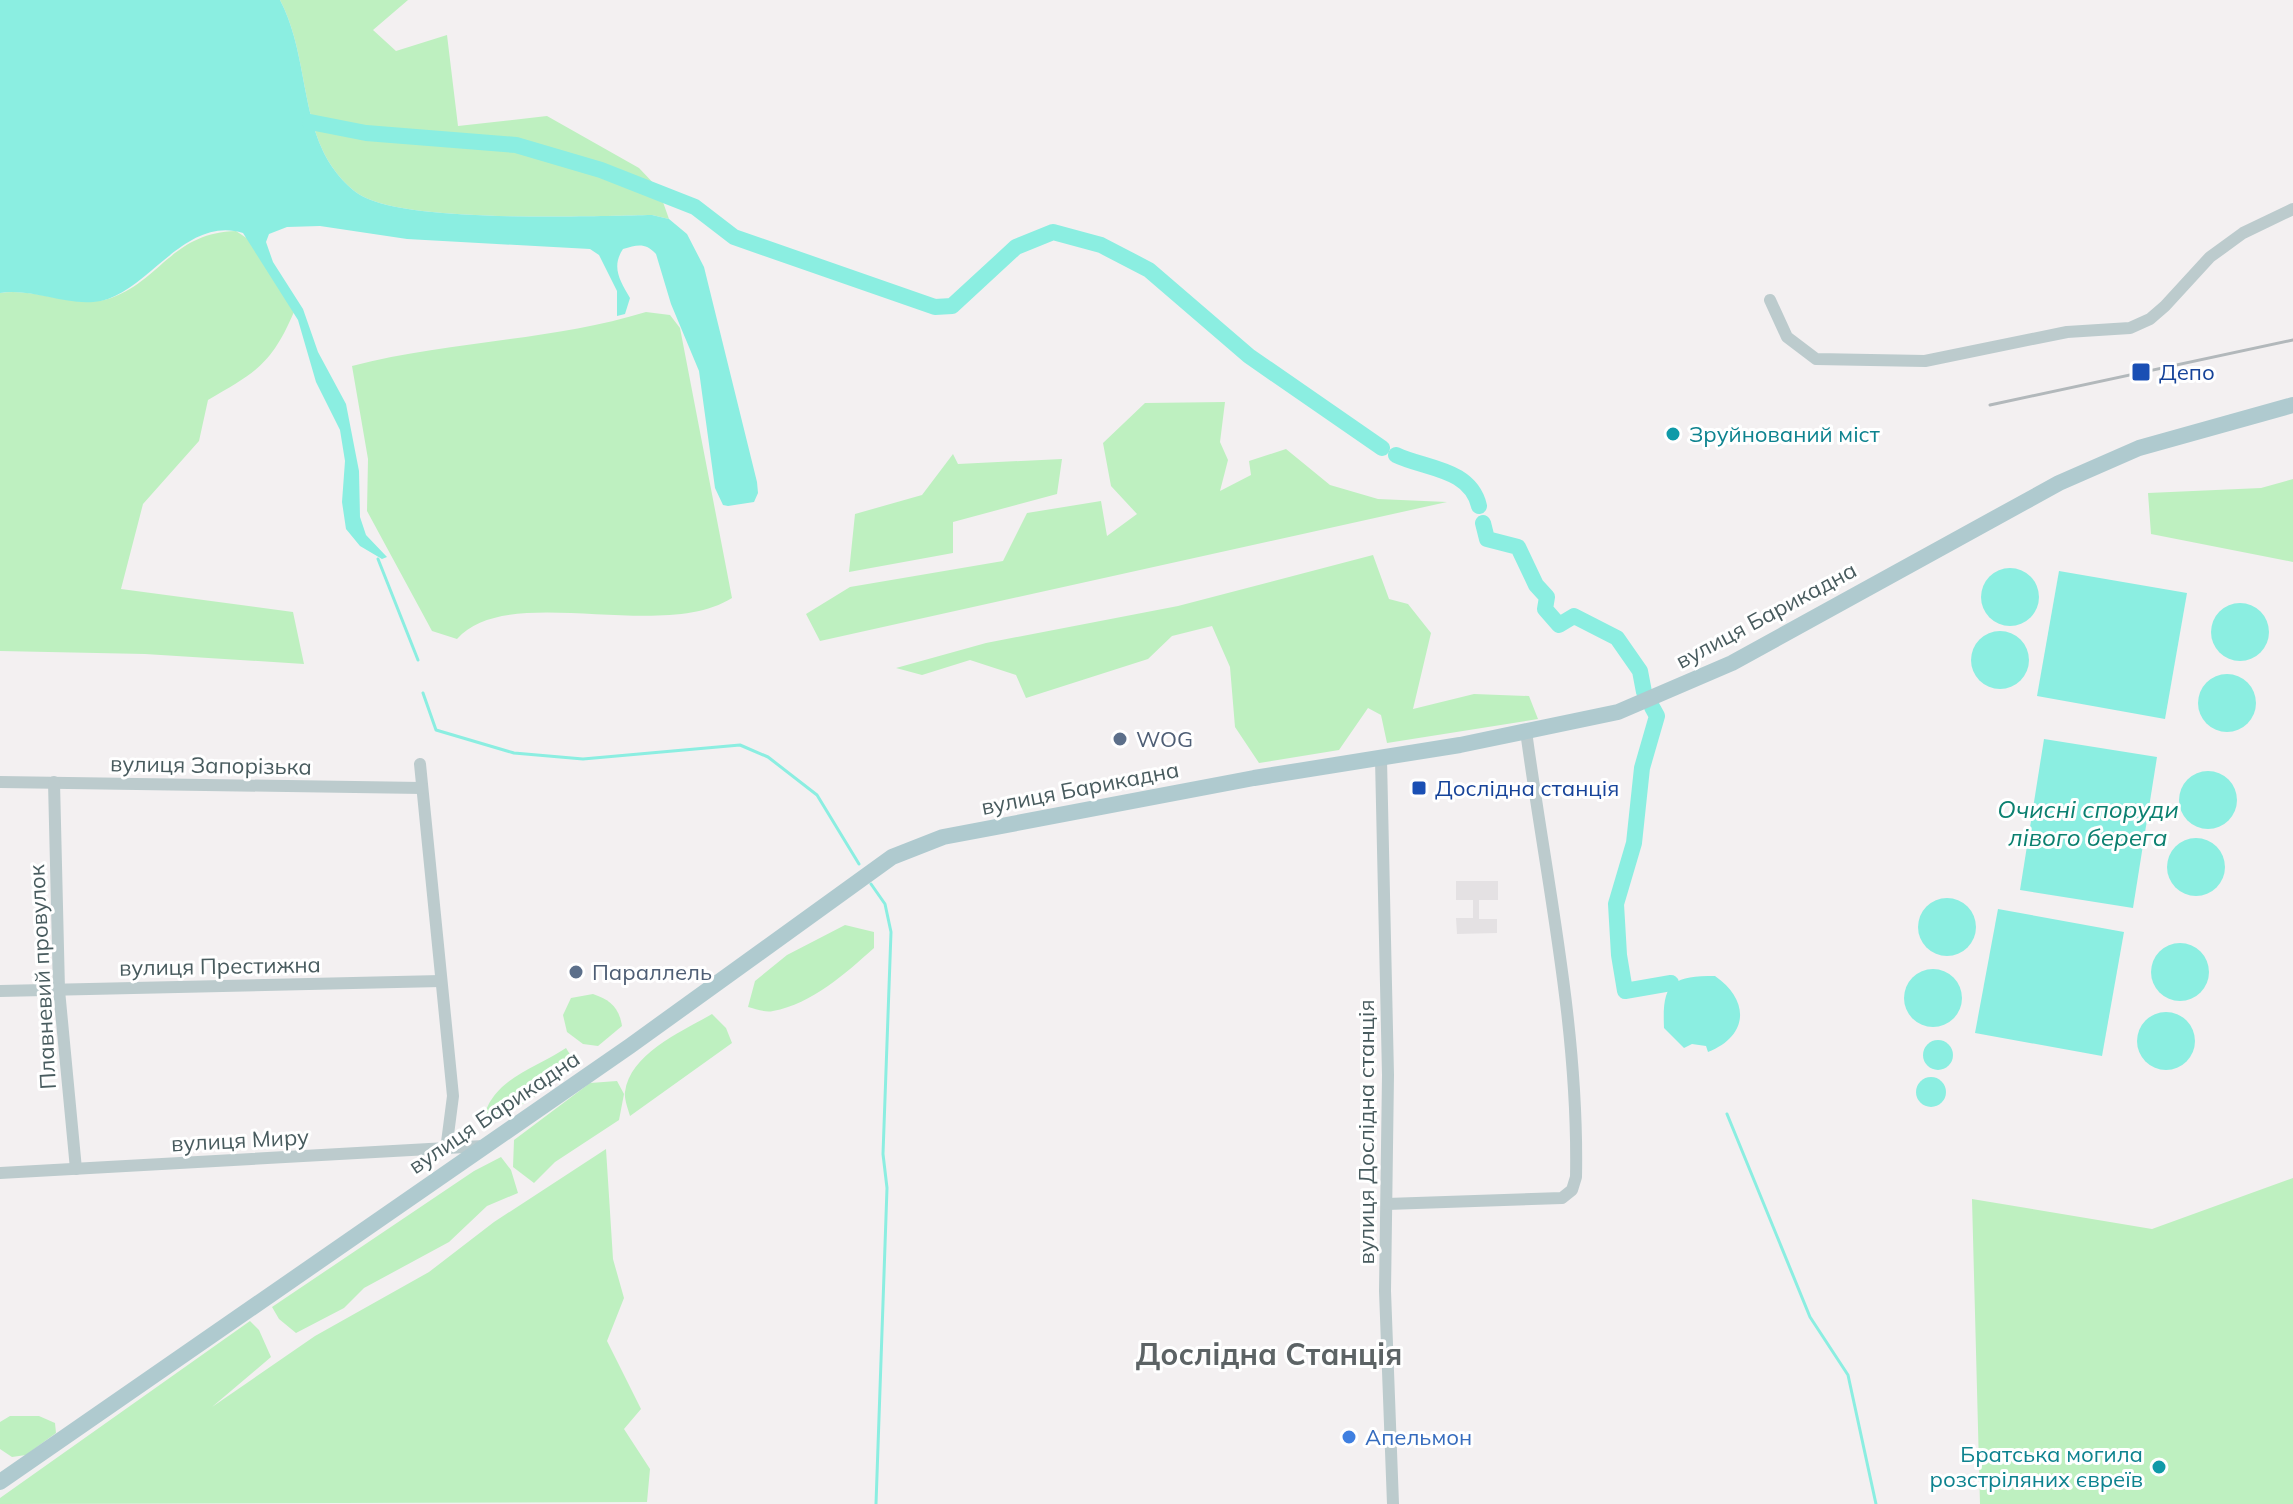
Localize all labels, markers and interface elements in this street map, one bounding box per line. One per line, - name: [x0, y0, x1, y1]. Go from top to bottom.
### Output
- place label: Депо: [2159, 358, 2215, 386]
- marker: Депо: [2130, 361, 2152, 383]
- place label: Зруйнований міст: [1689, 420, 1880, 448]
- marker: Зруйнований міст: [1664, 425, 1682, 443]
- street label: вулиця Барикадна: [1671, 555, 1861, 675]
- place label: WOG: [1136, 725, 1193, 753]
- marker: WOG: [1111, 730, 1129, 748]
- street label: вулиця Запорізька: [110, 749, 312, 781]
- street label: вулиця Барикадна: [979, 755, 1181, 821]
- place label: Дослідна станція: [1435, 774, 1619, 802]
- marker: Дослідна станція: [1410, 779, 1428, 797]
- water label: Очисні споруди лівого берега: [1997, 794, 2179, 852]
- street label: Плавневий провулок: [22, 864, 62, 1090]
- street label: вулиця Престижна: [119, 950, 321, 982]
- place label: Параллель: [592, 958, 712, 986]
- marker: Параллель: [567, 963, 585, 981]
- street label: вулиця Дослідна станція: [1352, 999, 1380, 1265]
- street label: вулиця Барикадна: [403, 1044, 585, 1180]
- street label: вулиця Миру: [170, 1122, 310, 1158]
- district label: Дослідна Станція: [1136, 1335, 1402, 1373]
- place label: Апельмон: [1365, 1423, 1472, 1451]
- marker: Апельмон: [1340, 1428, 1358, 1446]
- place label: Братська могила розстріляних євреїв: [1929, 1440, 2143, 1493]
- marker: Братська могила розстріляних євреїв: [2150, 1458, 2168, 1476]

